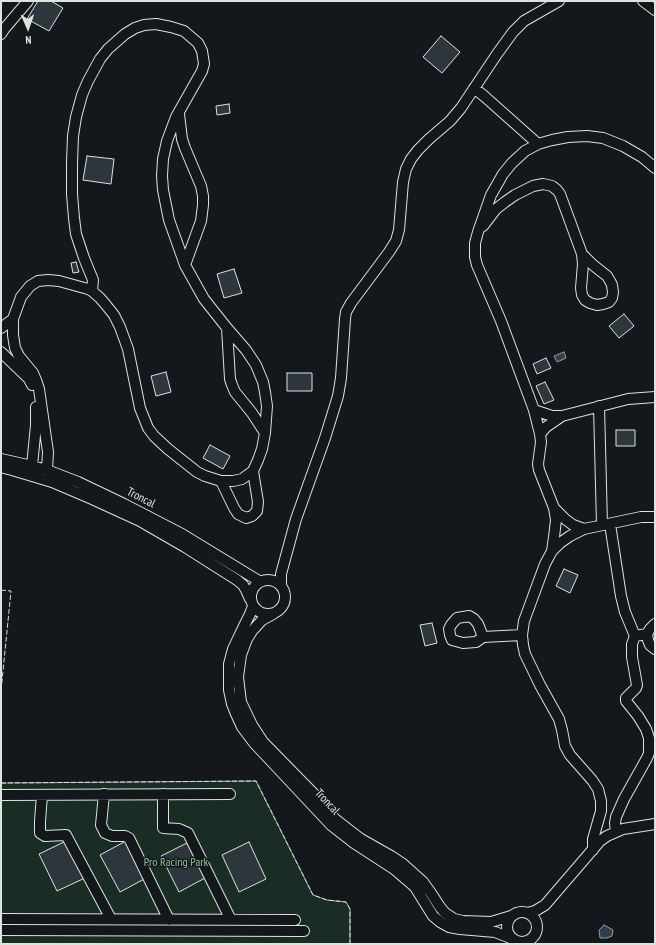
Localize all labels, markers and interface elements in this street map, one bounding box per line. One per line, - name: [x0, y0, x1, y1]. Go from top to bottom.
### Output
- north arrow: [8, 8, 48, 48]
- text: N: [25, 33, 32, 47]
- street label: Troncal: [124, 485, 158, 511]
- street label: Troncal: [312, 786, 342, 818]
- park label: Pro Racing Park: [144, 856, 208, 870]

